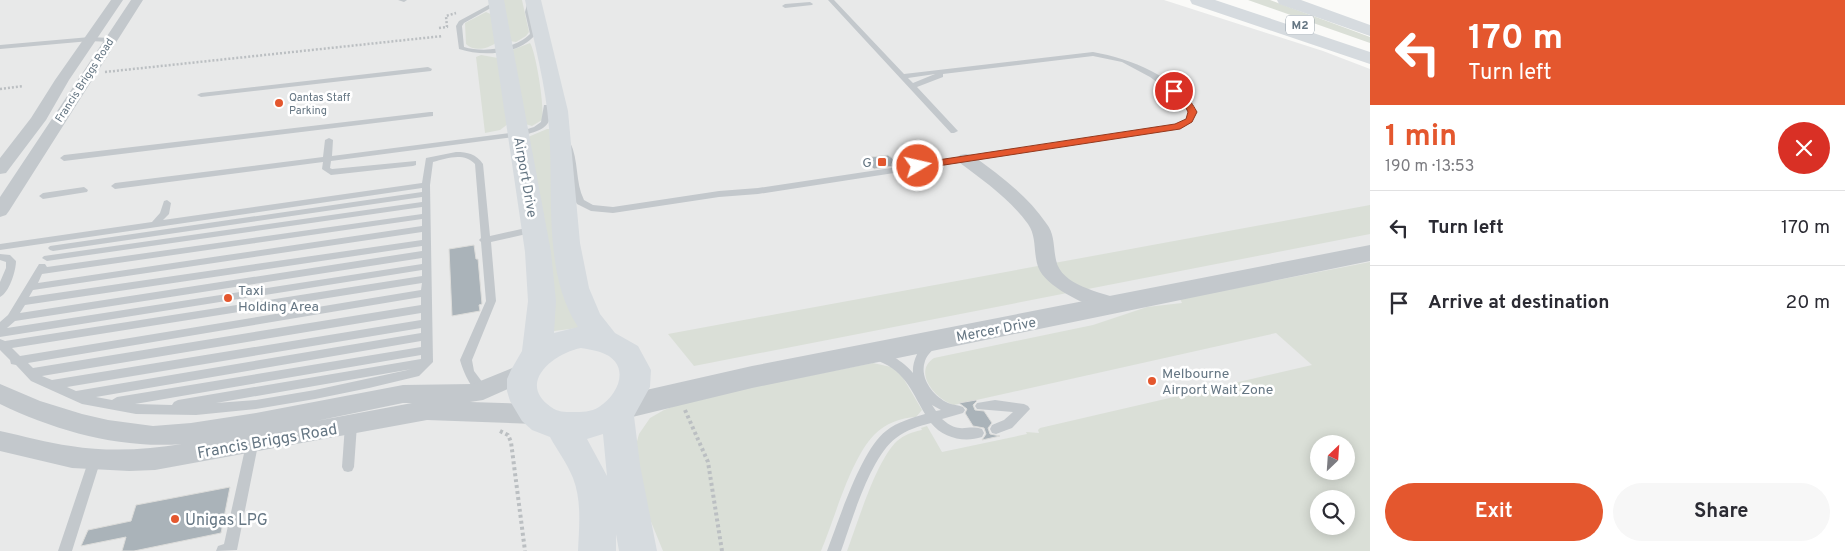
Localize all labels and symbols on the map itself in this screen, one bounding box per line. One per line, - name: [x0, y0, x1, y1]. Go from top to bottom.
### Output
- road number: M2: [1286, 16, 1314, 34]
- street label: Francis Briggs Road: [52, 36, 117, 125]
- pin: [1153, 70, 1195, 112]
- place label: Qantas Staff Parking: [289, 91, 351, 118]
- marker: Qantas Staff Parking: [273, 97, 285, 109]
- street label: Airport Drive: [509, 136, 540, 219]
- position arrow: [891, 139, 943, 191]
- place label: G: [862, 155, 872, 172]
- marker: G: [876, 156, 888, 168]
- place label: Taxi Holding Area: [238, 283, 319, 316]
- marker: Taxi Holding Area: [222, 292, 234, 304]
- street label: Mercer Drive: [955, 314, 1038, 347]
- place label: Melbourne Airport Wait Zone: [1162, 366, 1273, 399]
- marker: Melbourne Airport Wait Zone: [1146, 375, 1158, 387]
- street label: Francis Briggs Road: [196, 420, 339, 464]
- north arrow: [1310, 435, 1355, 480]
- place label: Unigas LPG: [185, 511, 268, 531]
- marker: Unigas LPG: [169, 513, 181, 525]

